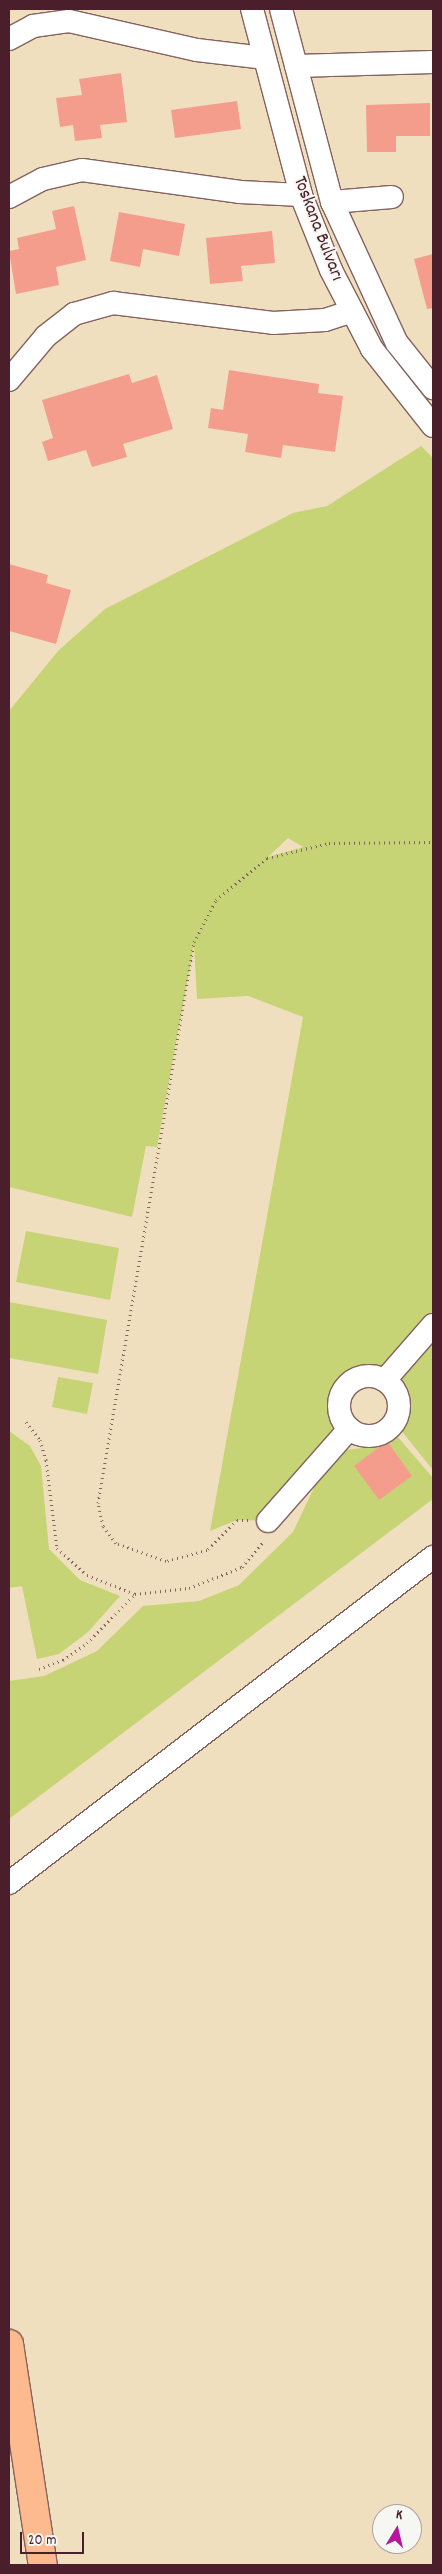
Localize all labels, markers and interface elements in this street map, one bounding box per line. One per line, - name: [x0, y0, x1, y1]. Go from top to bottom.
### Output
- street label: Toskana Bulvarı: [287, 173, 347, 285]
- north arrow: [372, 2504, 422, 2554]
- text: K: [394, 2505, 404, 2526]
- scale bar: [22, 2522, 86, 2554]
- text: 20 m: [28, 2530, 56, 2552]

